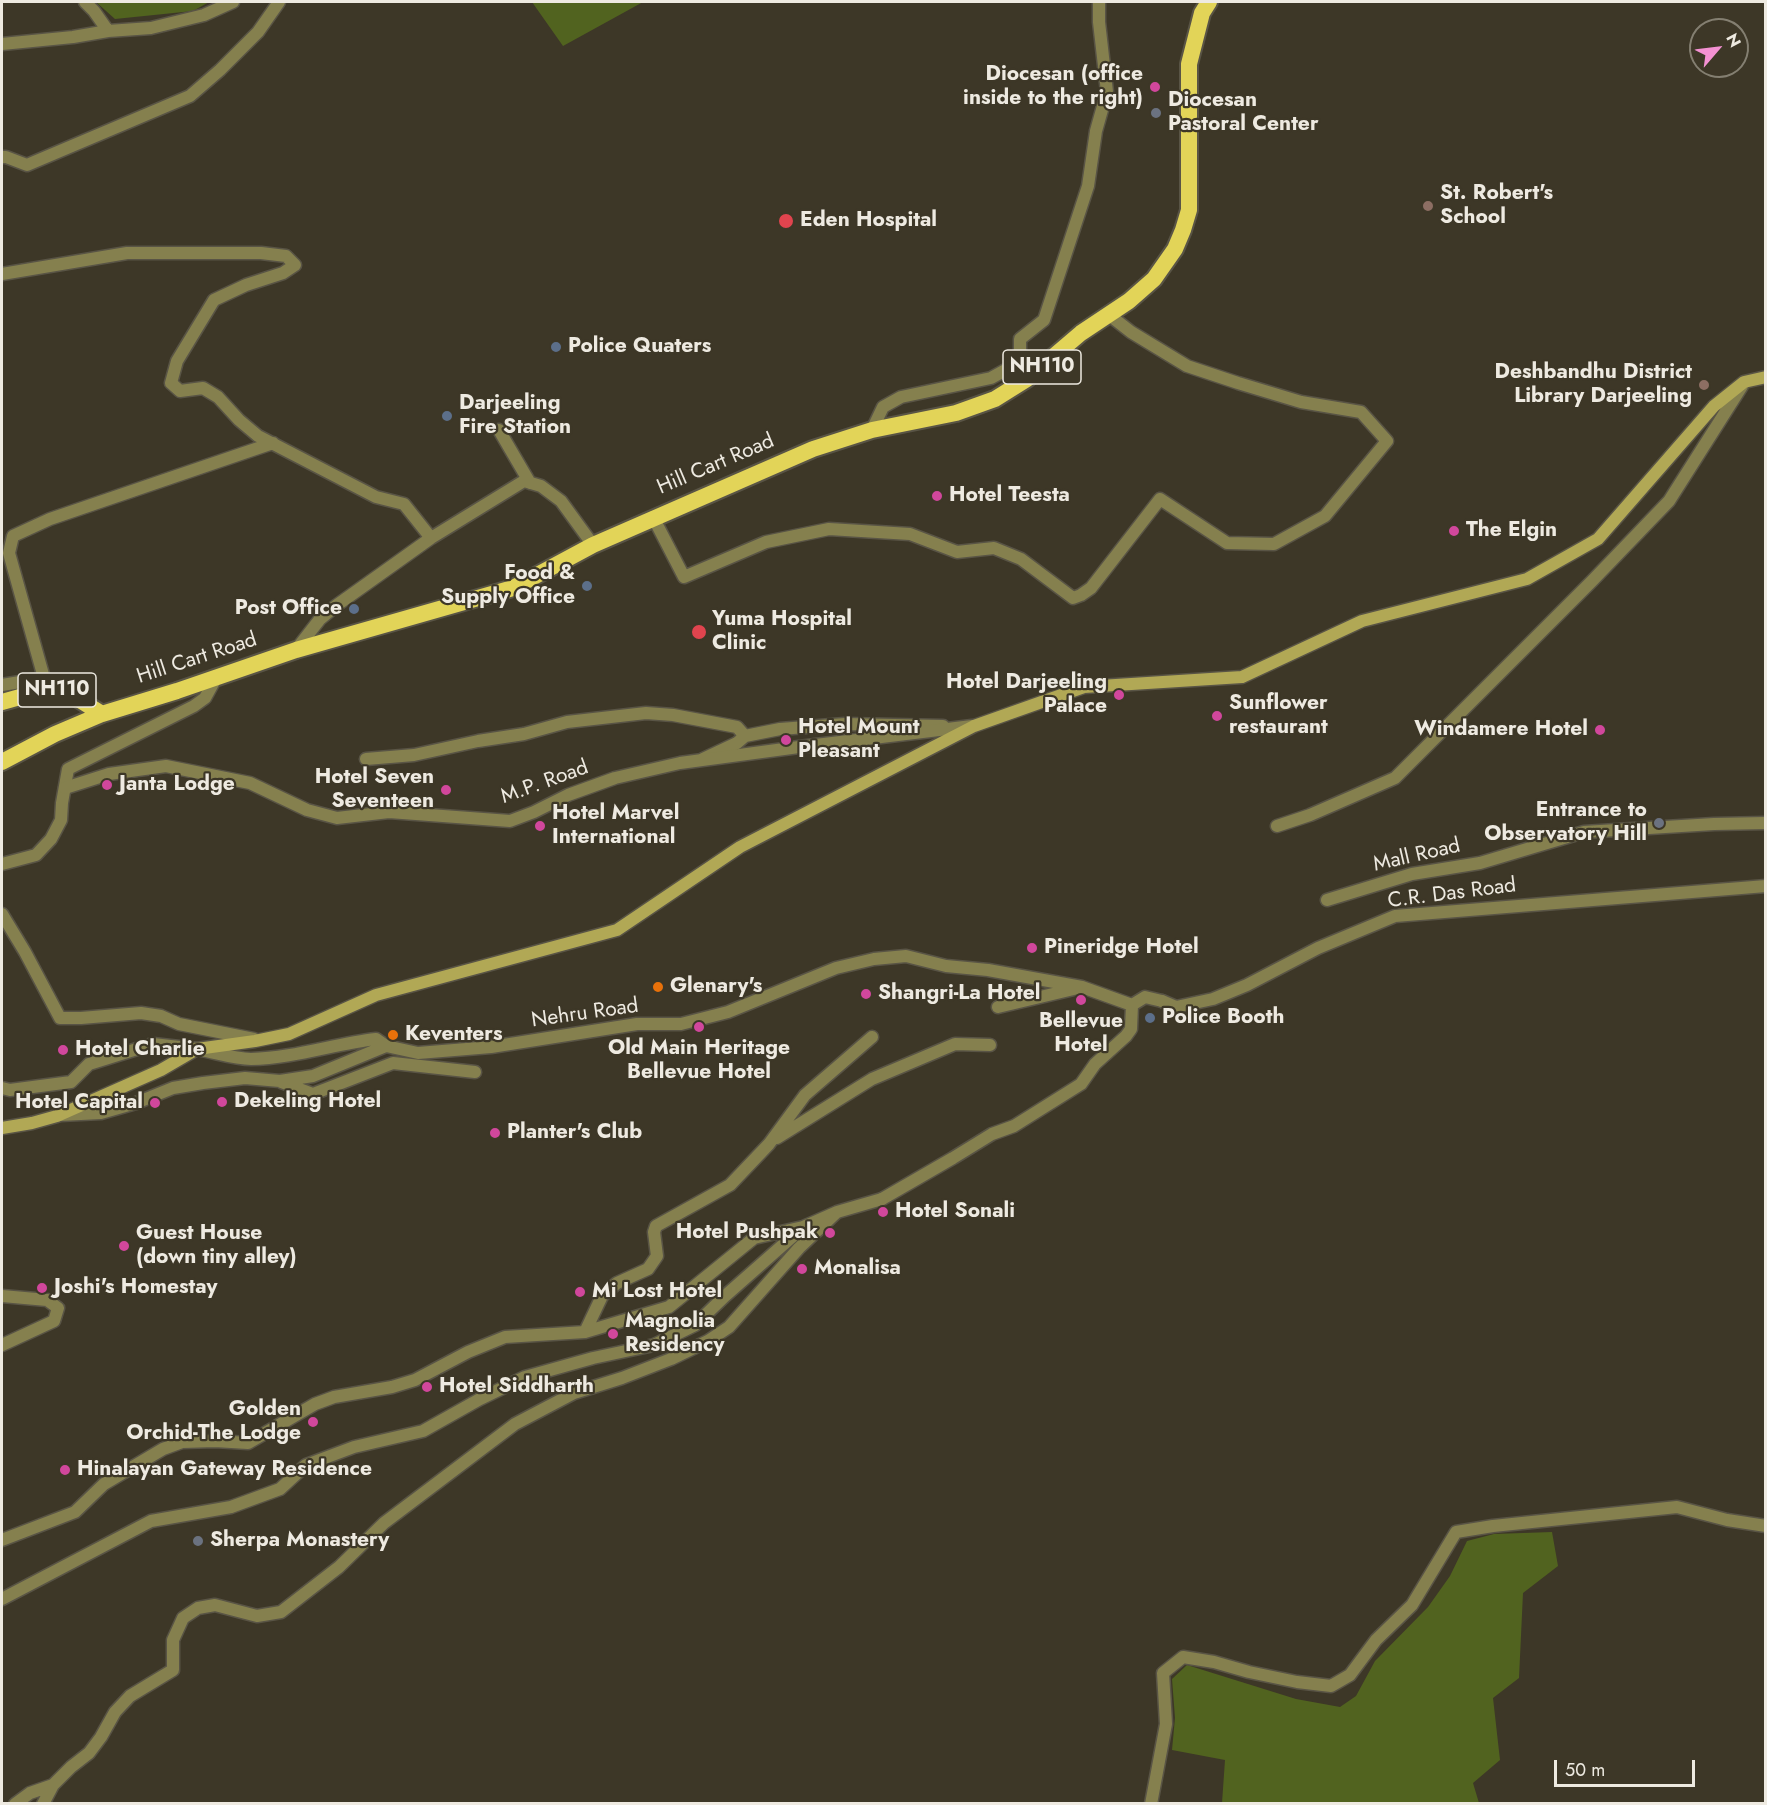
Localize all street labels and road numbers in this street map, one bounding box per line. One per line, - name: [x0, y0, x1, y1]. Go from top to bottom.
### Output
- road number: NH110: [1003, 350, 1081, 384]
- street label: Hill Cart Road: [654, 429, 778, 501]
- street label: Hill Cart Road: [134, 628, 260, 690]
- road number: NH110: [18, 673, 96, 707]
- street label: M.P. Road: [498, 756, 592, 810]
- street label: Mall Road: [1371, 834, 1463, 878]
- street label: C.R. Das Road: [1386, 874, 1518, 914]
- street label: Nehru Road: [530, 994, 640, 1034]

